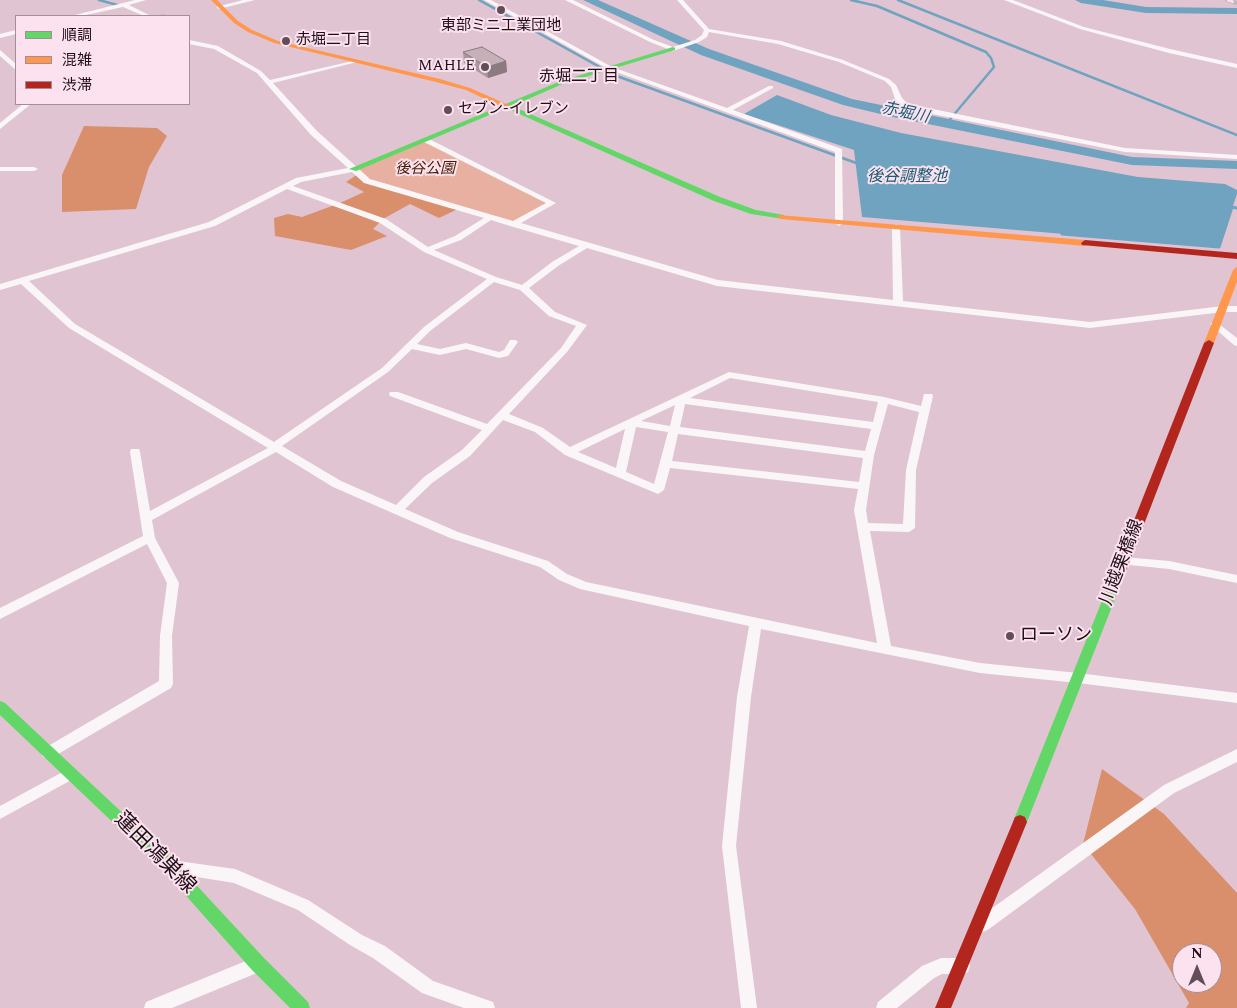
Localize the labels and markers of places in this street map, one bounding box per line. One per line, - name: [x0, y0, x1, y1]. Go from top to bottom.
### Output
- marker: 東部ミニ工業団地: [495, 4, 507, 16]
- place label: 東部ミニ工業団地: [441, 18, 561, 36]
- place label: 赤堀二丁目: [296, 32, 371, 50]
- marker: 赤堀二丁目: [280, 35, 292, 47]
- place label: MAHLE: [418, 58, 475, 76]
- marker: MAHLE: [479, 61, 491, 73]
- place label: セブン-イレブン: [458, 101, 569, 119]
- marker: セブン-イレブン: [442, 104, 454, 116]
- place label: ローソン: [1020, 625, 1092, 647]
- marker: ローソン: [1004, 630, 1016, 642]

